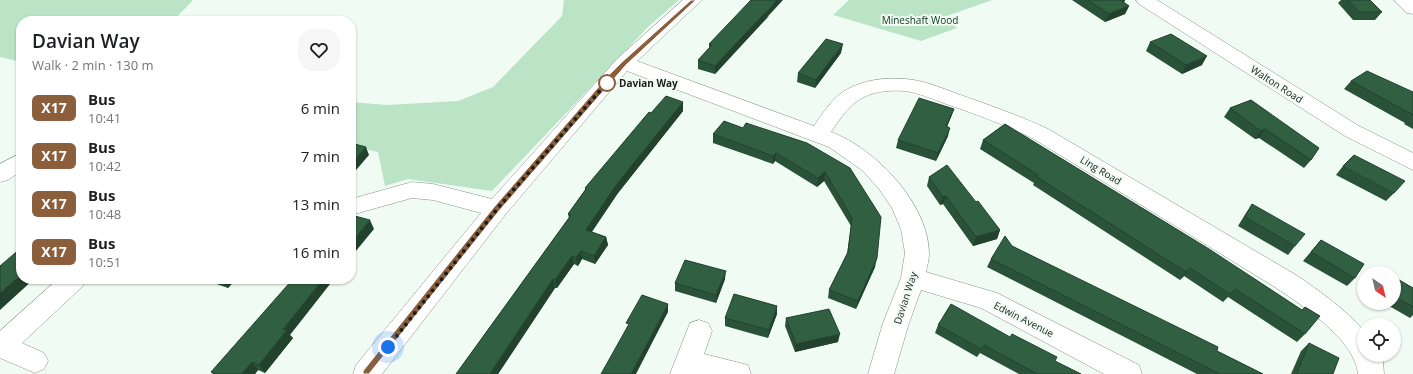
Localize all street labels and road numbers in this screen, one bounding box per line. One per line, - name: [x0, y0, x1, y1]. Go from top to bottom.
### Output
- street label: Walton Road: [1248, 62, 1306, 106]
- street label: Ling Road: [1078, 152, 1124, 188]
- street label: Davian Way: [890, 269, 920, 326]
- street label: Edwin Avenue: [992, 298, 1057, 340]

